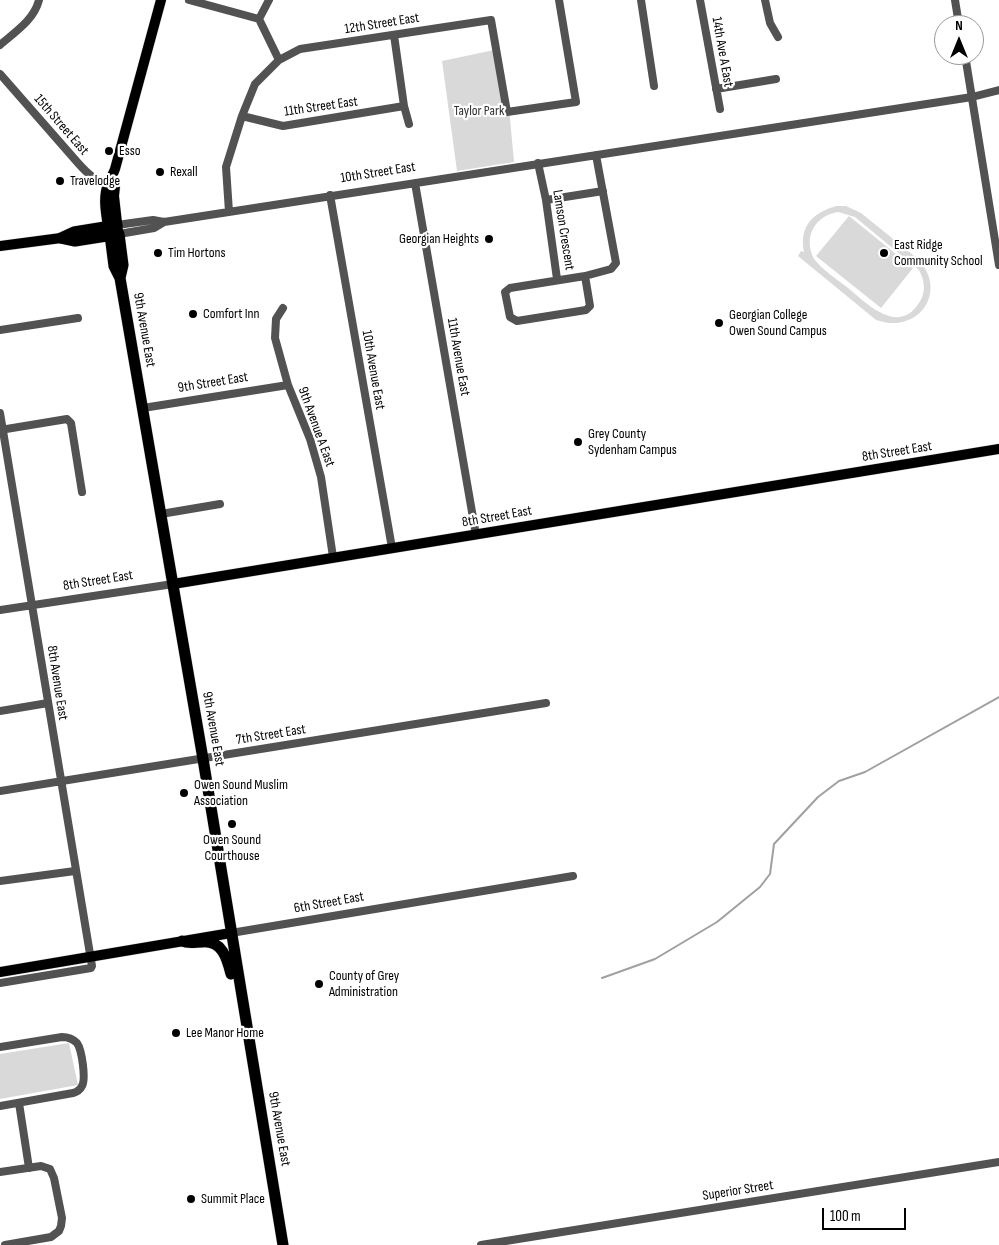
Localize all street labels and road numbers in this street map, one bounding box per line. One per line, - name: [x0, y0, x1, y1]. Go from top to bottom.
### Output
- street label: 12th Street East: [343, 10, 421, 38]
- street label: 14th Ave A East: [708, 16, 736, 88]
- street label: 15th Street East: [30, 91, 92, 159]
- street label: 11th Street East: [283, 94, 359, 120]
- street label: 10th Street East: [339, 159, 417, 187]
- street label: Lamson Crescent: [548, 189, 578, 271]
- street label: 9th Avenue East: [129, 291, 159, 369]
- street label: 11th Avenue East: [443, 317, 473, 397]
- street label: 10th Avenue East: [358, 329, 388, 411]
- street label: 9th Street East: [177, 369, 249, 397]
- street label: 9th Avenue A East: [294, 385, 338, 469]
- street label: 8th Street East: [861, 438, 933, 466]
- street label: 8th Street East: [461, 503, 533, 531]
- street label: 8th Street East: [62, 567, 134, 595]
- street label: 8th Avenue East: [43, 644, 71, 722]
- street label: 9th Avenue East: [198, 690, 228, 768]
- street label: 7th Street East: [235, 721, 307, 749]
- street label: 6th Street East: [293, 889, 365, 917]
- street label: 9th Avenue East: [264, 1090, 294, 1168]
- street label: Superior Street: [701, 1177, 775, 1205]

